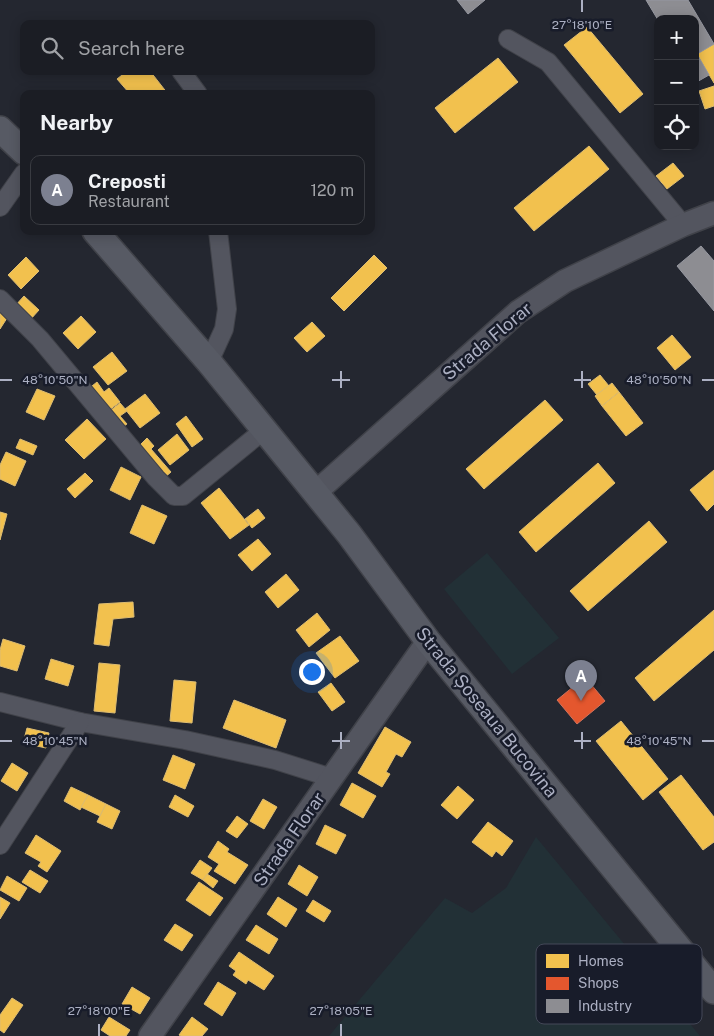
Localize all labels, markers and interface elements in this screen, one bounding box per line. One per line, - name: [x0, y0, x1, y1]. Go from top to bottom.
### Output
- map controls: [654, 15, 699, 150]
- button: +: [654, 15, 699, 60]
- text: 27°18'10"E: [552, 18, 612, 32]
- search box: [20, 20, 375, 75]
- icon: search: [38, 34, 66, 62]
- text: Search here: [78, 37, 185, 59]
- button: −: [654, 60, 699, 105]
- button: locate: [654, 105, 699, 150]
- text: Nearby: [40, 110, 113, 135]
- text: Creposti: [88, 170, 166, 192]
- text: A: [51, 181, 63, 200]
- text: 120 m: [310, 181, 354, 200]
- text: Restaurant: [88, 192, 170, 211]
- street label: Strada Florar: [438, 298, 536, 384]
- text: 48°10'50"N: [22, 373, 88, 387]
- text: 48°10'50"N: [626, 373, 692, 387]
- street label: Strada Șoseaua Bucovina: [412, 623, 562, 801]
- your location: [299, 659, 325, 685]
- pin: A: [565, 660, 597, 701]
- text: 48°10'45"N: [22, 734, 88, 748]
- text: 48°10'45"N: [626, 734, 692, 748]
- street label: Strada Florar: [249, 788, 329, 890]
- legend: [536, 944, 702, 1024]
- text: Homes: [578, 953, 624, 969]
- text: Shops: [578, 975, 619, 991]
- text: Industry: [578, 998, 633, 1014]
- text: 27°18'00"E: [68, 1004, 130, 1018]
- text: 27°18'05"E: [309, 1004, 373, 1018]

